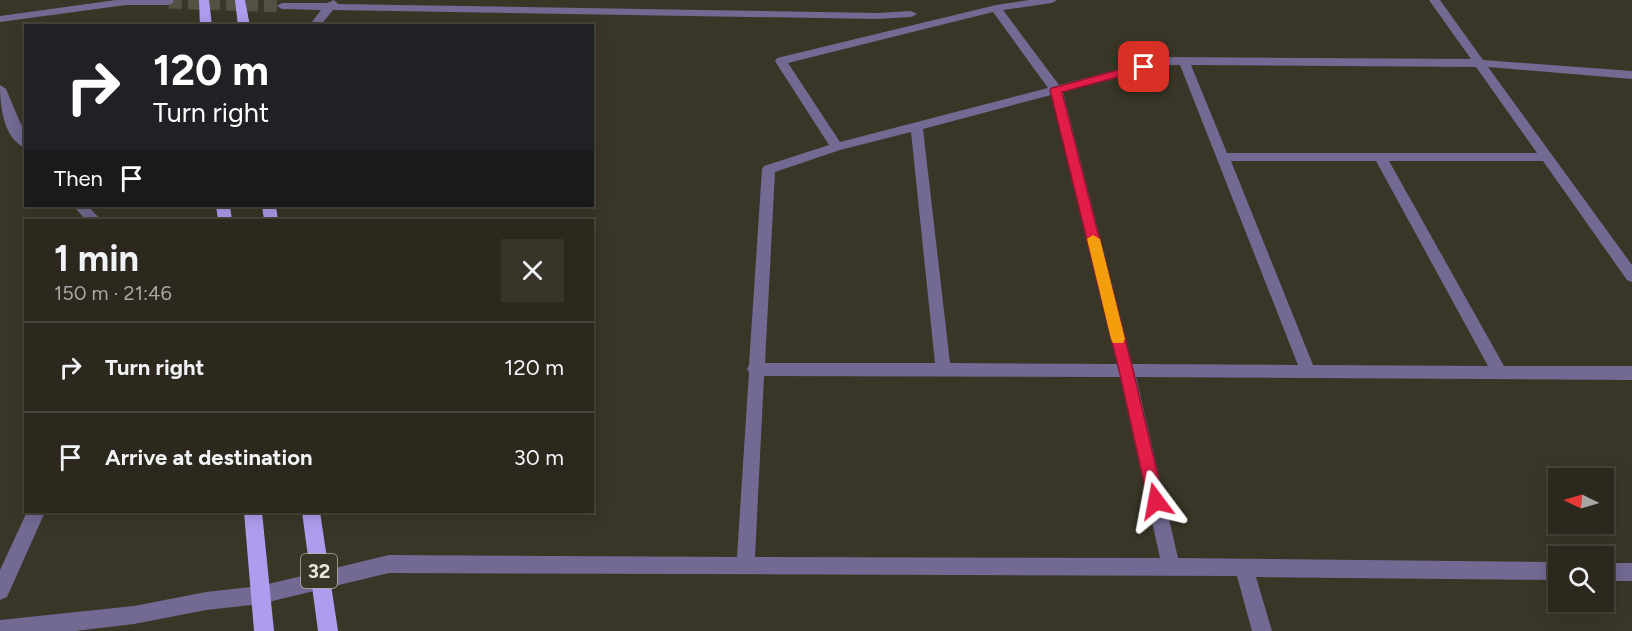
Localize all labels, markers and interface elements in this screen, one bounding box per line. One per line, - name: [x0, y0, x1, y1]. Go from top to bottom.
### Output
- pin: [1118, 41, 1169, 92]
- text: 120 m: [153, 45, 269, 96]
- icon: right: [54, 48, 132, 126]
- icon: arrive: [1127, 50, 1160, 83]
- text: Turn right: [153, 96, 269, 129]
- icon: arrive: [115, 162, 148, 195]
- text: Then: [54, 165, 103, 192]
- text: 1 min: [54, 237, 139, 280]
- button: close: [501, 239, 564, 302]
- text: 150 m · 21:46: [54, 281, 172, 305]
- icon: right: [54, 351, 87, 384]
- text: Turn right: [105, 354, 204, 381]
- text: 120 m: [504, 354, 564, 381]
- icon: arrive: [54, 441, 87, 474]
- text: Arrive at destination: [105, 444, 313, 471]
- text: 30 m: [514, 444, 564, 471]
- north arrow: [1548, 468, 1614, 534]
- map controls: [1548, 468, 1614, 612]
- position arrow: [1124, 469, 1188, 533]
- button: search: [1548, 546, 1614, 612]
- road number: 32: [301, 554, 337, 588]

